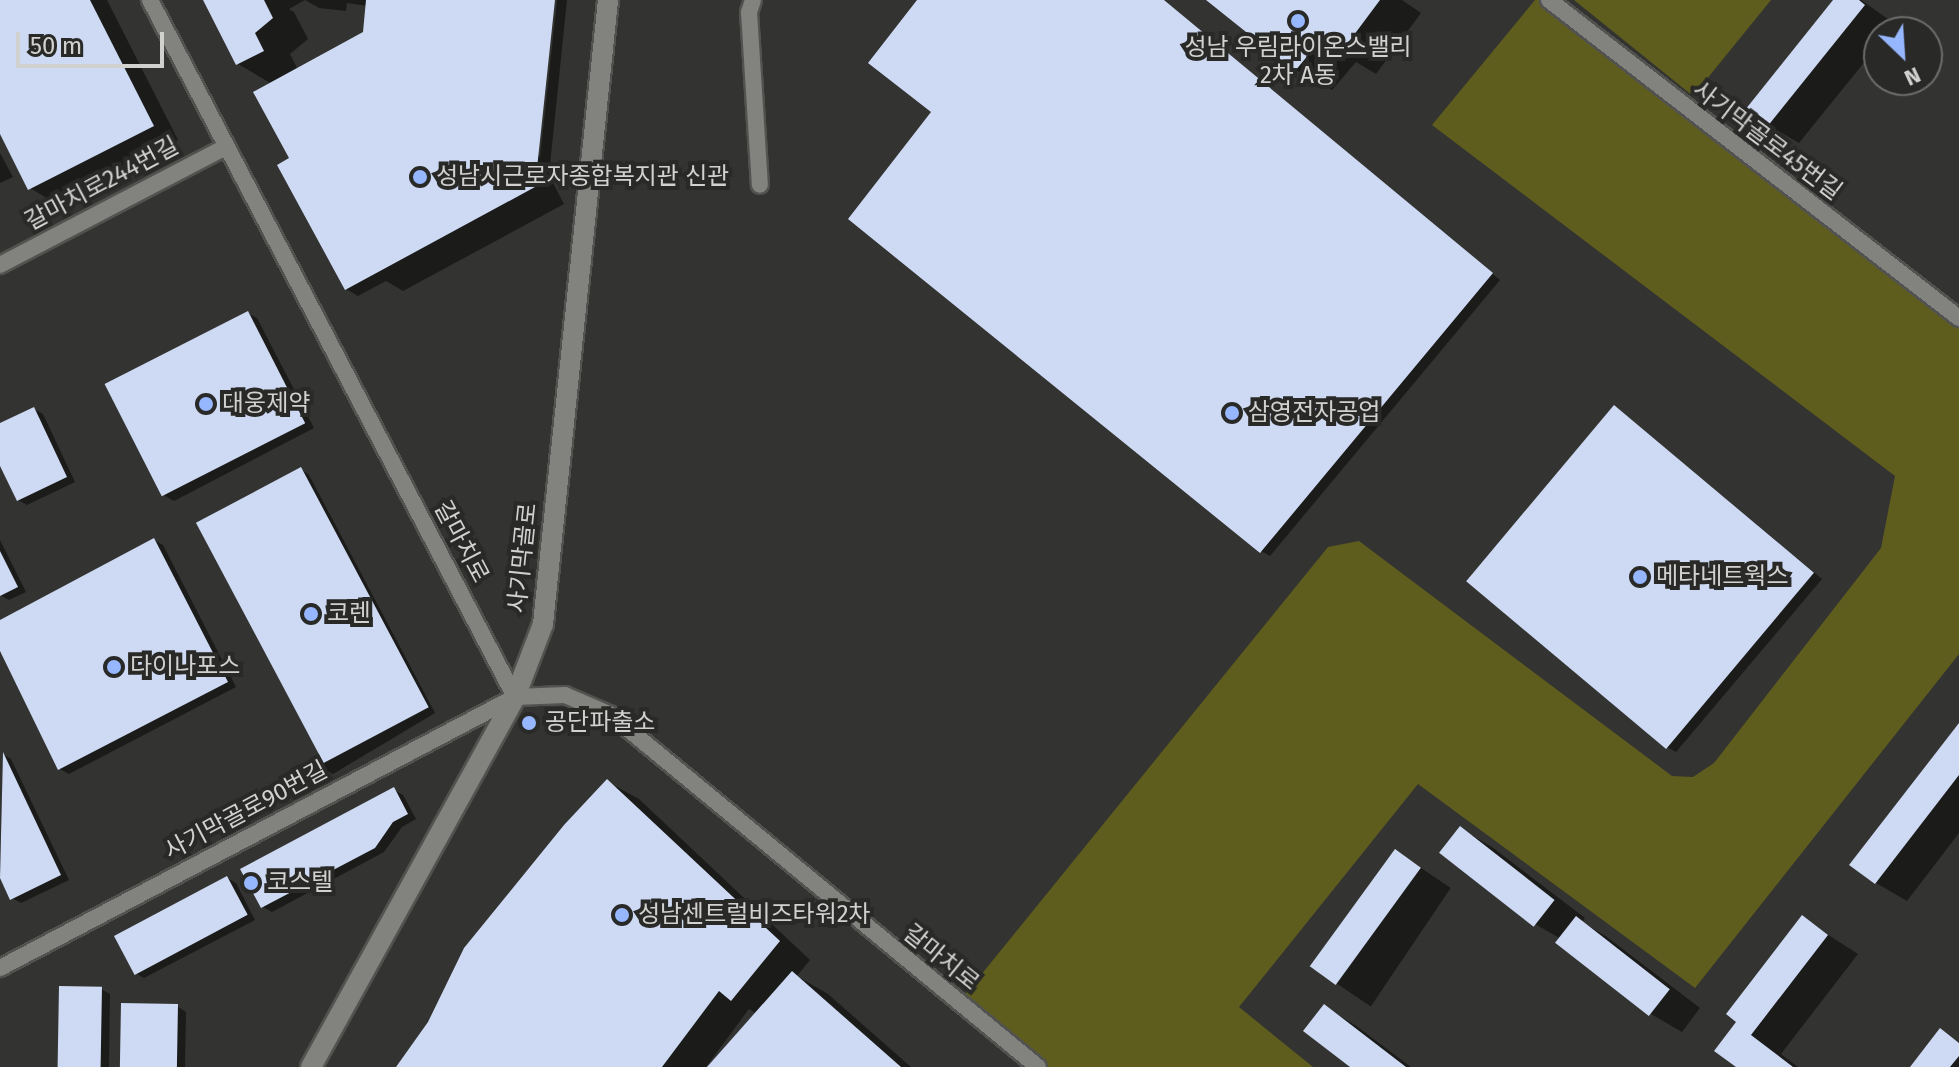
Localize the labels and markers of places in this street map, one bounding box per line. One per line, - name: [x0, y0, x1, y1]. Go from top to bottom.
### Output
- marker: 성남 우림라이온스밸리 2차 A동: [1289, 12, 1307, 30]
- place label: 성남 우림라이온스밸리 2차 A동: [1184, 34, 1412, 90]
- place label: 성남시근로자종합복지관 신관: [436, 163, 729, 191]
- marker: 성남시근로자종합복지관 신관: [411, 168, 429, 186]
- place label: 대웅제약: [222, 390, 310, 418]
- marker: 대웅제약: [197, 395, 215, 413]
- place label: 삼영전자공업: [1248, 399, 1380, 427]
- marker: 삼영전자공업: [1223, 404, 1241, 422]
- place label: 메타네트웍스: [1656, 563, 1788, 591]
- marker: 메타네트웍스: [1631, 568, 1649, 586]
- place label: 코렌: [327, 600, 371, 628]
- marker: 코렌: [302, 605, 320, 623]
- place label: 다이나포스: [130, 653, 240, 681]
- marker: 다이나포스: [105, 658, 123, 676]
- place label: 공단파출소: [545, 709, 655, 737]
- marker: 공단파출소: [520, 714, 538, 732]
- place label: 코스텔: [267, 869, 333, 897]
- marker: 코스텔: [242, 874, 260, 892]
- place label: 성남센트럴비즈타워2차: [638, 901, 871, 929]
- marker: 성남센트럴비즈타워2차: [613, 906, 631, 924]

